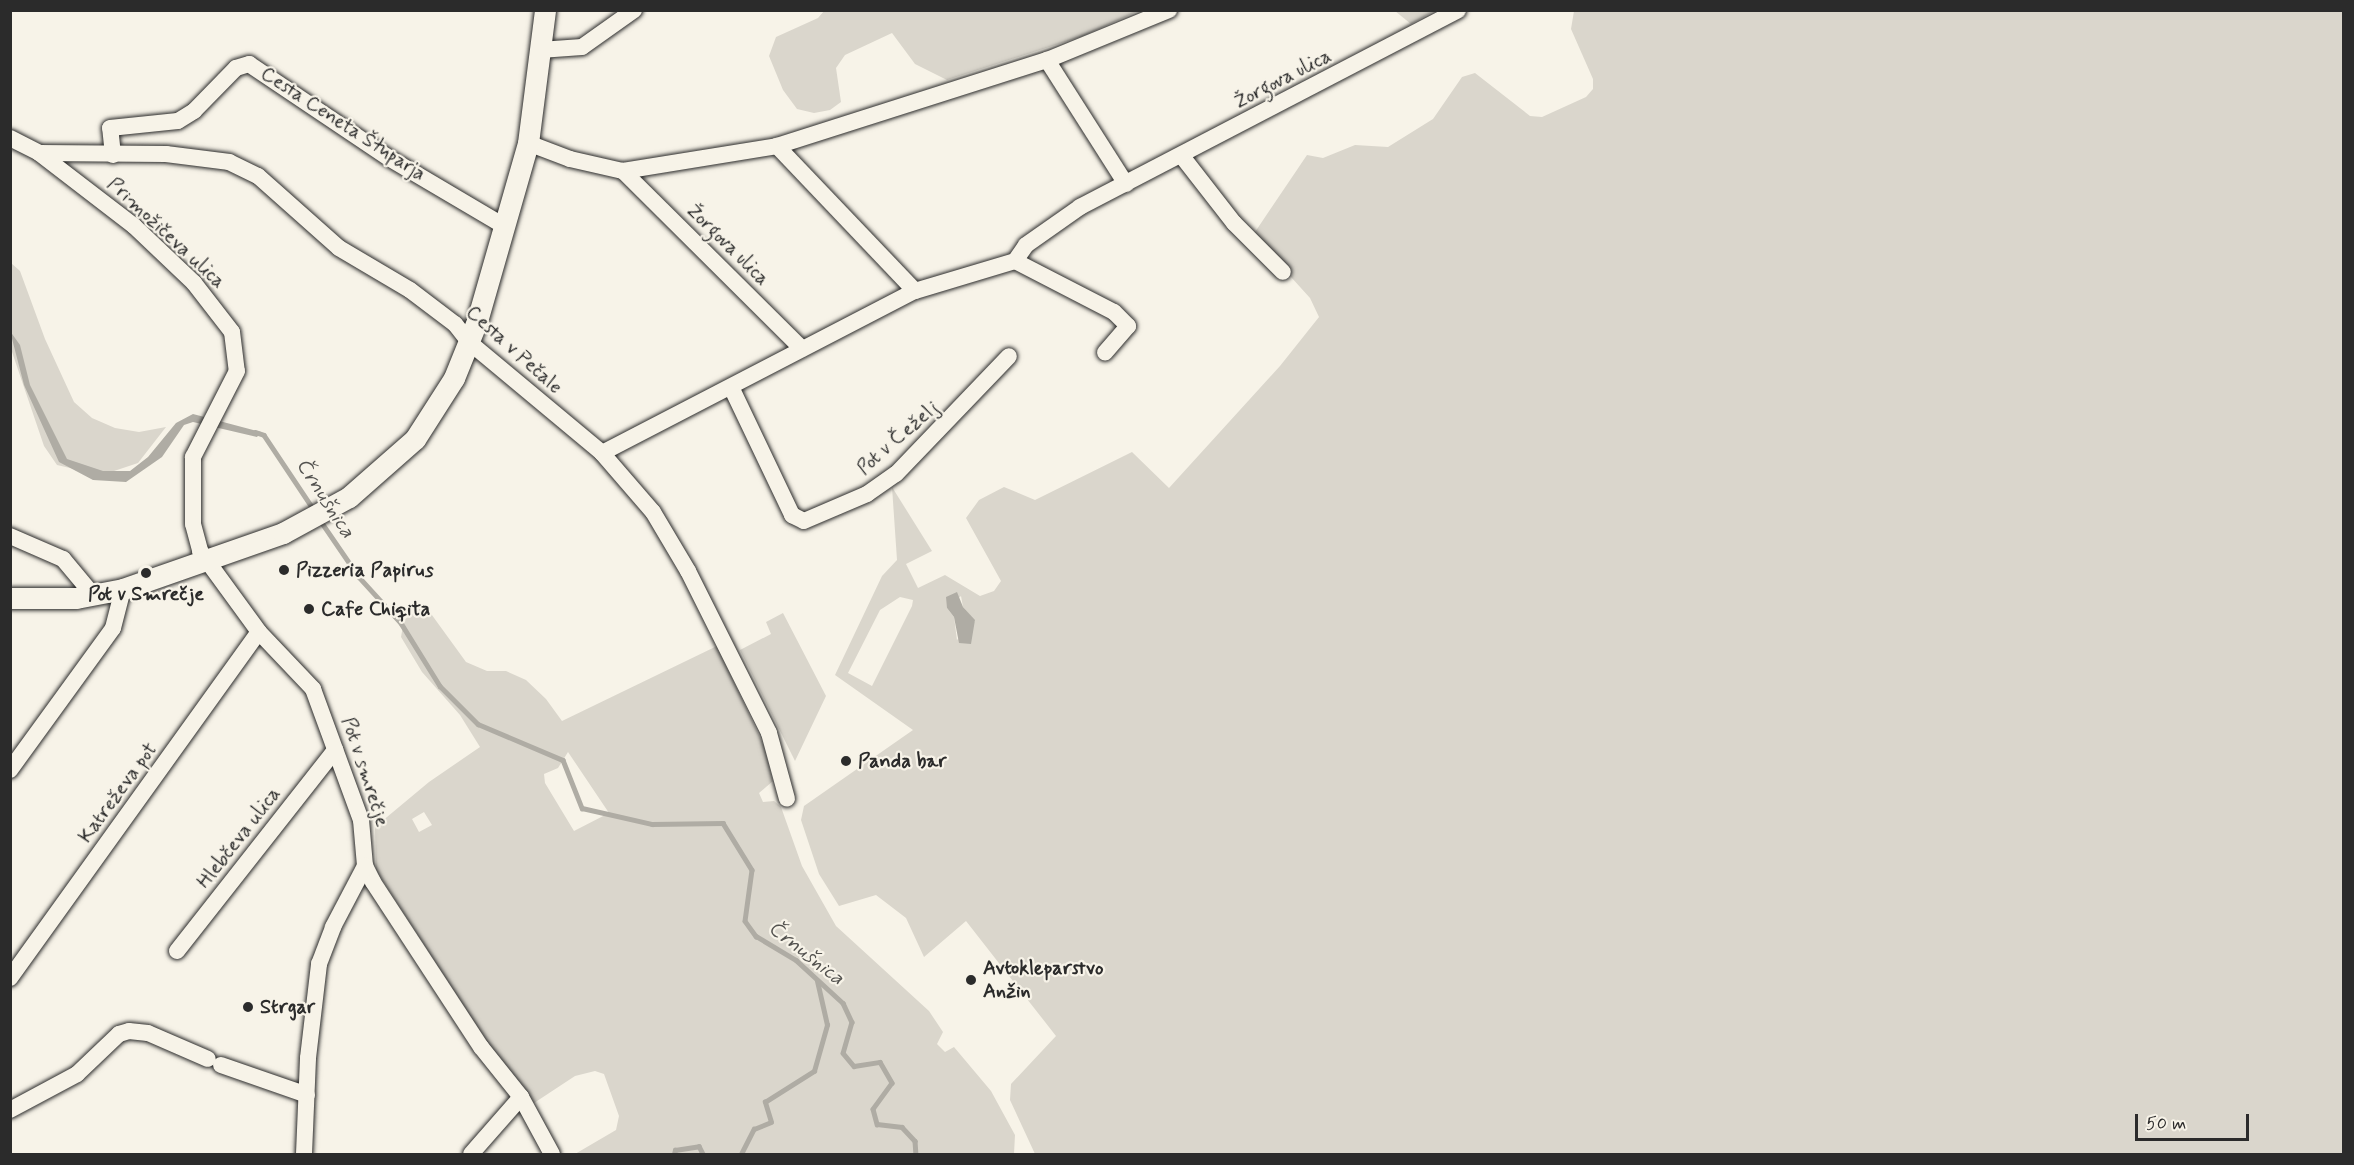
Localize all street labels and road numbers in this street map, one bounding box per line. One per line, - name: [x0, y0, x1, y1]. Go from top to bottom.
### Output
- street label: Žorgova ulica: [1229, 44, 1337, 114]
- street label: Cesta Ceneta Štuparja: [255, 61, 431, 187]
- street label: Primožičeva ulica: [103, 173, 229, 293]
- street label: Žorgova ulica: [681, 198, 775, 292]
- street label: Cesta v Pečale: [461, 301, 567, 399]
- street label: Pot v Čeželj: [852, 396, 944, 480]
- street label: Pot v smrečje: [336, 714, 394, 830]
- street label: Katreževa pot: [74, 739, 162, 847]
- street label: Hlebčeva ulica: [193, 783, 285, 893]

